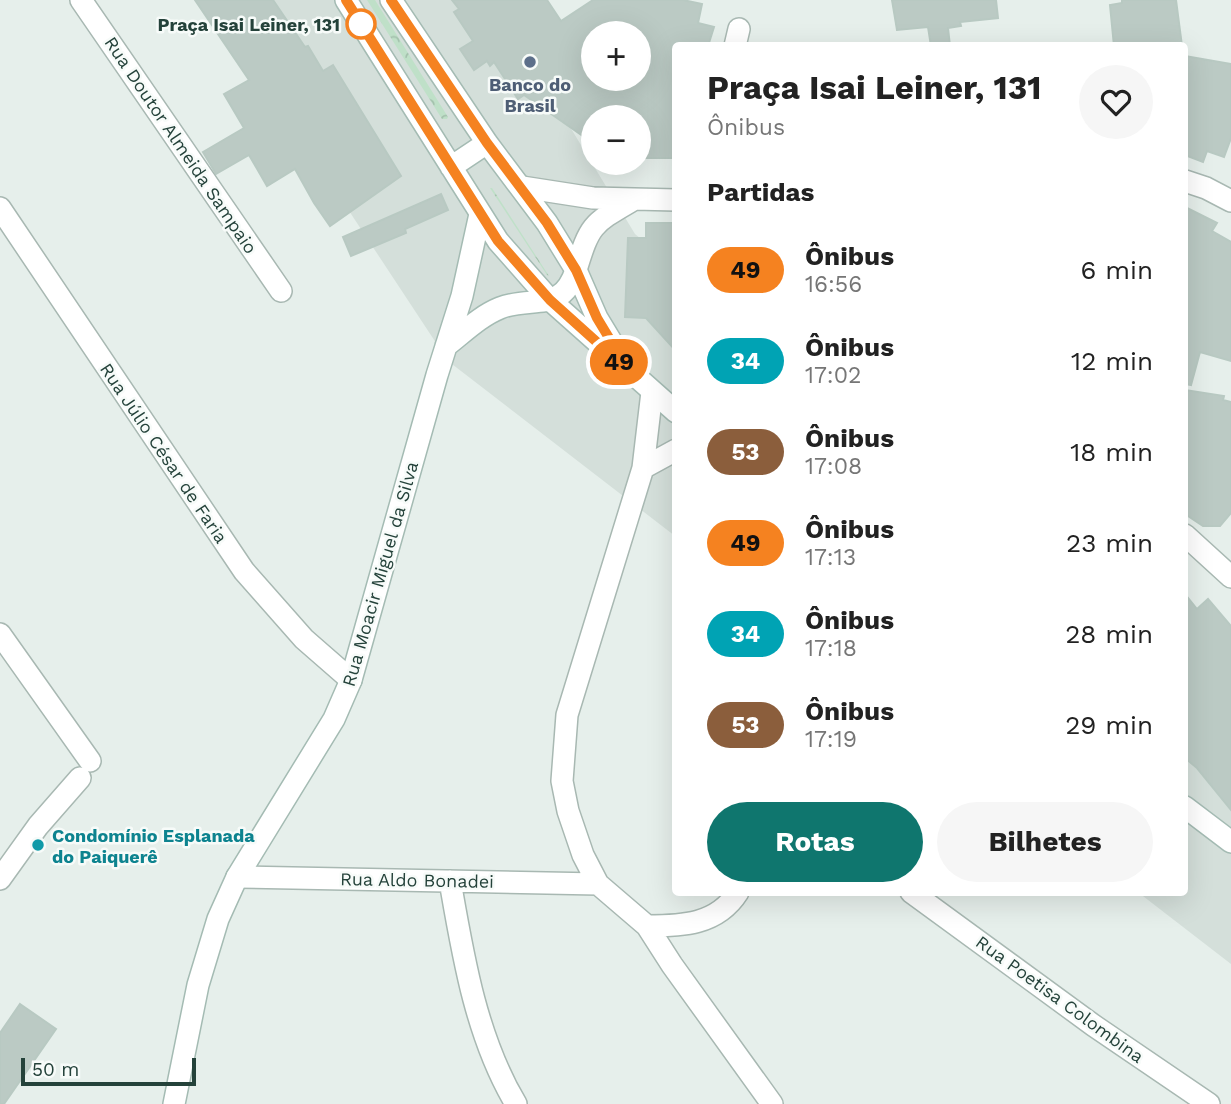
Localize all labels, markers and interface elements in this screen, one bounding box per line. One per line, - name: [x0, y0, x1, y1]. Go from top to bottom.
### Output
- marker: Praça Isai Leiner, 131: [346, 9, 376, 39]
- place label: Praça Isai Leiner, 131: [158, 14, 340, 35]
- map controls: [581, 21, 651, 175]
- button: +: [581, 21, 651, 91]
- street label: Rua Doutor Almeida Sampaio: [100, 33, 262, 257]
- marker: Banco do Brasil: [522, 54, 538, 70]
- button: heart: [1079, 65, 1153, 139]
- text: Praça Isai Leiner, 131: [707, 68, 1042, 107]
- place label: Banco do Brasil: [489, 74, 571, 116]
- button: −: [581, 105, 651, 175]
- text: Ônibus: [707, 114, 785, 141]
- text: Partidas: [707, 177, 814, 207]
- text: Ônibus: [805, 241, 894, 271]
- text: 6 min: [1081, 255, 1153, 285]
- text: 49: [730, 256, 761, 284]
- text: 16:56: [805, 271, 862, 298]
- text: Ônibus: [805, 332, 894, 362]
- line badge: 49: [588, 339, 650, 385]
- text: 12 min: [1071, 346, 1153, 376]
- text: 34: [731, 347, 760, 375]
- text: 49: [604, 348, 634, 376]
- street label: Rua Júlio César de Faria: [96, 359, 232, 547]
- text: 17:02: [805, 362, 861, 389]
- text: Ônibus: [805, 423, 894, 453]
- text: 18 min: [1070, 437, 1153, 467]
- text: 53: [731, 438, 760, 466]
- text: 17:08: [805, 453, 862, 480]
- street label: Rua Moacir Miguel da Silva: [338, 459, 422, 689]
- text: Ônibus: [805, 514, 894, 544]
- text: 23 min: [1066, 528, 1153, 558]
- text: 49: [730, 529, 761, 557]
- text: 17:13: [805, 544, 856, 571]
- text: Ônibus: [805, 605, 894, 635]
- text: 28 min: [1065, 619, 1153, 649]
- text: 34: [731, 620, 760, 648]
- text: 17:18: [805, 635, 857, 662]
- text: Ônibus: [805, 696, 894, 726]
- text: 29 min: [1065, 710, 1153, 740]
- text: 53: [731, 711, 760, 739]
- text: 17:19: [805, 726, 857, 753]
- button: Rotas: [707, 802, 923, 882]
- button: Bilhetes: [937, 802, 1153, 882]
- place label: Condomínio Esplanada do Paiquerê: [52, 825, 255, 867]
- marker: Condomínio Esplanada do Paiquerê: [30, 837, 46, 853]
- street label: Rua Aldo Bonadei: [340, 868, 494, 892]
- street label: Rua Poetisa Colombina: [972, 931, 1148, 1067]
- scale bar: [21, 1055, 196, 1087]
- text: 50 m: [32, 1058, 79, 1081]

